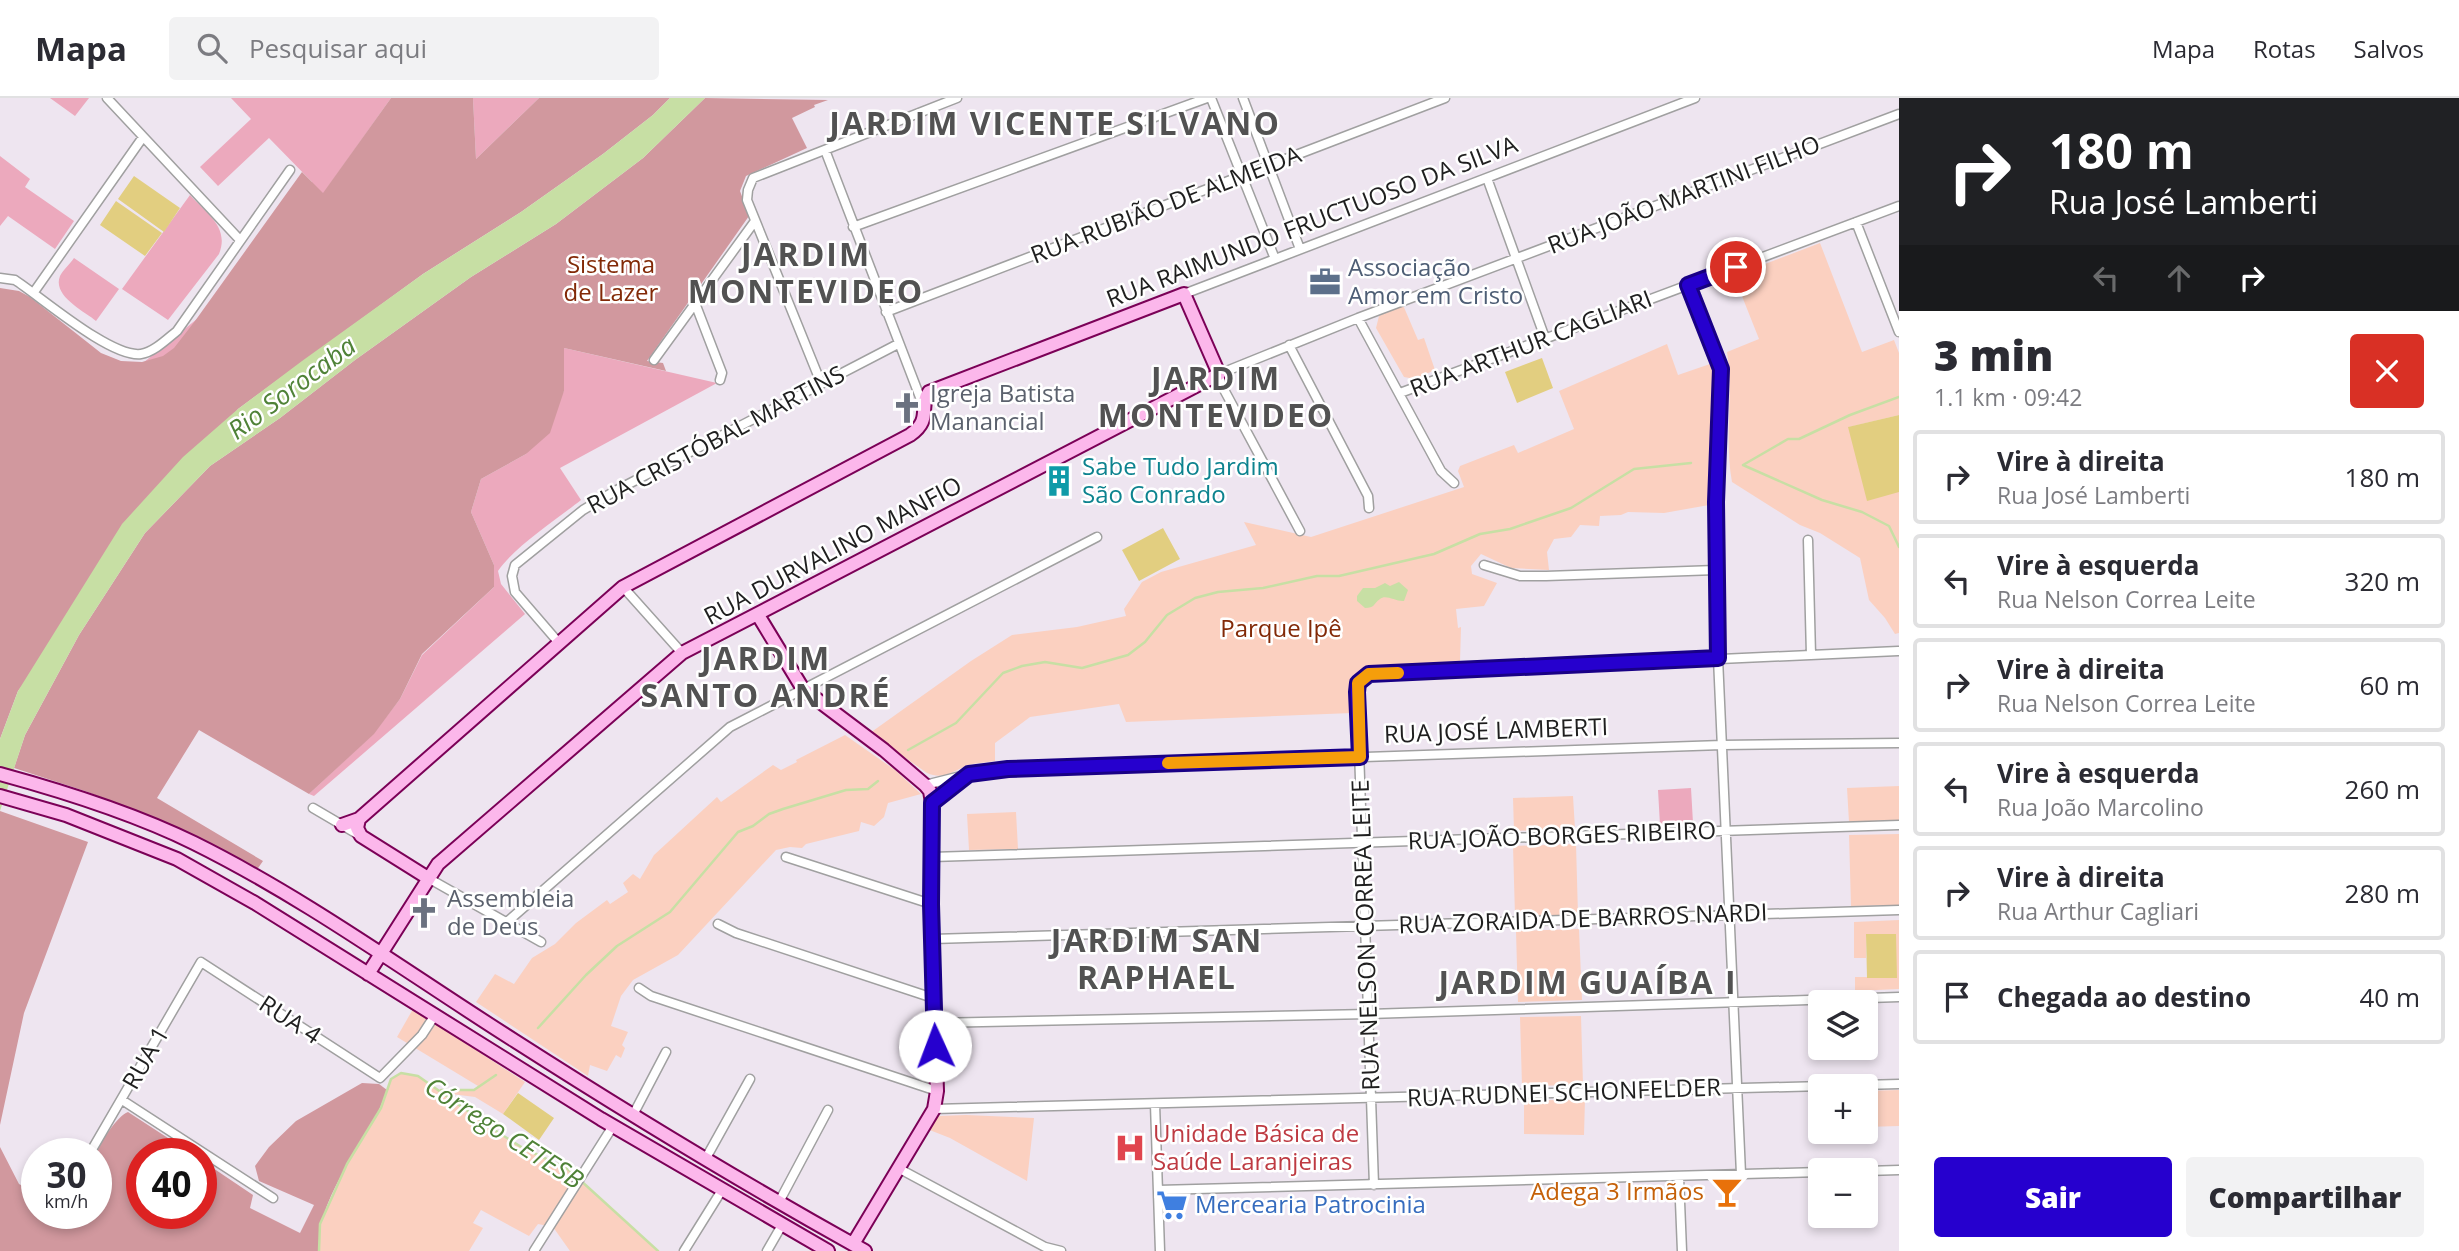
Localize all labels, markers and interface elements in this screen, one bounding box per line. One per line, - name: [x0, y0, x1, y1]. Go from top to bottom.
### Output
- search box: [169, 17, 659, 80]
- text: Mapa: [35, 26, 127, 71]
- icon: search: [193, 29, 231, 67]
- text: Pesquisar aqui: [249, 30, 427, 66]
- text: Mapa: [2152, 32, 2215, 65]
- text: Rotas: [2253, 32, 2316, 65]
- text: Salvos: [2354, 32, 2424, 65]
- district label: JARDIM VICENTE SILVANO: [826, 101, 1281, 144]
- text: 180 m: [2049, 117, 2194, 183]
- street label: RUA RAIMUNDO FRUCTUOSO DA SILVA: [1101, 126, 1523, 314]
- street label: RUA JOÃO MARTINI FILHO: [1542, 126, 1824, 261]
- icon: right: [1934, 126, 2025, 217]
- street label: RUA RUBIÃO DE ALMEIDA: [1025, 136, 1306, 270]
- text: Rua José Lamberti: [2049, 180, 2318, 223]
- district label: JARDIM MONTEVIDEO: [688, 232, 924, 312]
- pin: [1706, 237, 1766, 297]
- park label: Sistema de Lazer: [564, 247, 659, 308]
- icon: arrive: [1717, 248, 1755, 286]
- place label: Associação Amor em Cristo: [1348, 250, 1523, 311]
- icon: left: [2087, 259, 2125, 297]
- icon: ahead: [2160, 259, 2198, 297]
- icon: right: [2233, 259, 2271, 297]
- office icon: Associação Amor em Cristo: [1308, 265, 1342, 299]
- street label: RUA ARTHUR CAGLIARI: [1405, 281, 1656, 404]
- text: 3 min: [1934, 326, 2053, 383]
- water label: Rio Sorocaba: [220, 327, 363, 447]
- button: close: [2350, 334, 2424, 408]
- district label: JARDIM MONTEVIDEO: [1098, 356, 1334, 436]
- street label: RUA CRISTÓBAL MARTINS: [581, 357, 850, 521]
- place label: Igreja Batista Manancial: [930, 376, 1075, 437]
- text: 1.1 km · 09:42: [1934, 381, 2082, 413]
- church icon: Igreja Batista Manancial: [890, 391, 924, 425]
- text: Vire à direita: [1997, 443, 2165, 479]
- place label: Sabe Tudo Jardim São Conrado: [1082, 449, 1279, 510]
- icon: right: [1938, 458, 1976, 496]
- text: 180 m: [2345, 459, 2420, 495]
- building icon: Sabe Tudo Jardim São Conrado: [1042, 464, 1076, 498]
- street label: RUA DURVALINO MANFIO: [698, 468, 967, 632]
- text: Rua José Lamberti: [1997, 479, 2190, 511]
- text: Vire à esquerda: [1997, 547, 2199, 583]
- icon: left: [1938, 562, 1976, 600]
- text: 320 m: [2345, 563, 2420, 599]
- text: Rua Nelson Correa Leite: [1997, 583, 2256, 615]
- park label: Parque Ipê: [1220, 611, 1342, 644]
- district label: JARDIM SANTO ANDRÉ: [641, 636, 891, 716]
- text: Vire à direita: [1997, 651, 2165, 687]
- icon: right: [1938, 666, 1976, 704]
- text: 60 m: [2359, 667, 2420, 703]
- text: Rua Nelson Correa Leite: [1997, 687, 2256, 719]
- street label: RUA JOSÉ LAMBERTI: [1383, 709, 1609, 750]
- text: Vire à esquerda: [1997, 755, 2199, 791]
- icon: left: [1938, 770, 1976, 808]
- text: 260 m: [2345, 771, 2420, 807]
- street label: RUA NELSON CORREA LEITE: [1343, 779, 1386, 1091]
- text: Rua João Marcolino: [1997, 791, 2204, 823]
- street label: RUA JOÃO BORGES RIBEIRO: [1407, 813, 1717, 856]
- text: Vire à direita: [1997, 859, 2165, 895]
- icon: right: [1938, 874, 1976, 912]
- text: 280 m: [2345, 875, 2420, 911]
- place label: Assembleia de Deus: [447, 881, 574, 942]
- street label: RUA ZORAIDA DE BARROS NARDI: [1398, 895, 1768, 940]
- text: Rua Arthur Cagliari: [1997, 895, 2199, 927]
- church icon: Assembleia de Deus: [407, 896, 441, 930]
- district label: JARDIM SAN RAPHAEL: [1048, 918, 1263, 998]
- district label: JARDIM GUAÍBA I: [1435, 960, 1738, 1003]
- icon: arrive: [1938, 978, 1976, 1016]
- text: Chegada ao destino: [1997, 979, 2251, 1015]
- text: 40 m: [2359, 979, 2420, 1015]
- street label: RUA 4: [254, 987, 328, 1051]
- map controls: [1808, 990, 1878, 1228]
- button: layers: [1808, 990, 1878, 1060]
- position arrow: [898, 1009, 972, 1083]
- street label: RUA 1: [114, 1020, 176, 1095]
- water label: Córrego CETESB: [418, 1067, 591, 1197]
- street label: RUA RUDNEI SCHONFELDER: [1406, 1070, 1722, 1113]
- button: +: [1808, 1074, 1878, 1144]
- place label: Unidade Básica de Saúde Laranjeiras: [1153, 1116, 1359, 1177]
- hospital icon: Unidade Básica de Saúde Laranjeiras: [1113, 1131, 1147, 1165]
- speed limit sign: 40: [126, 1138, 217, 1229]
- text: 30: [46, 1151, 87, 1198]
- button: Sair: [1934, 1157, 2172, 1237]
- button: Compartilhar: [2186, 1157, 2424, 1237]
- button: −: [1808, 1158, 1878, 1228]
- place label: Adega 3 Irmãos: [1530, 1174, 1704, 1207]
- bar icon: Adega 3 Irmãos: [1710, 1175, 1744, 1209]
- place label: Mercearia Patrocinia: [1195, 1187, 1426, 1220]
- supermarket icon: Mercearia Patrocinia: [1155, 1188, 1189, 1222]
- text: km/h: [45, 1189, 88, 1213]

